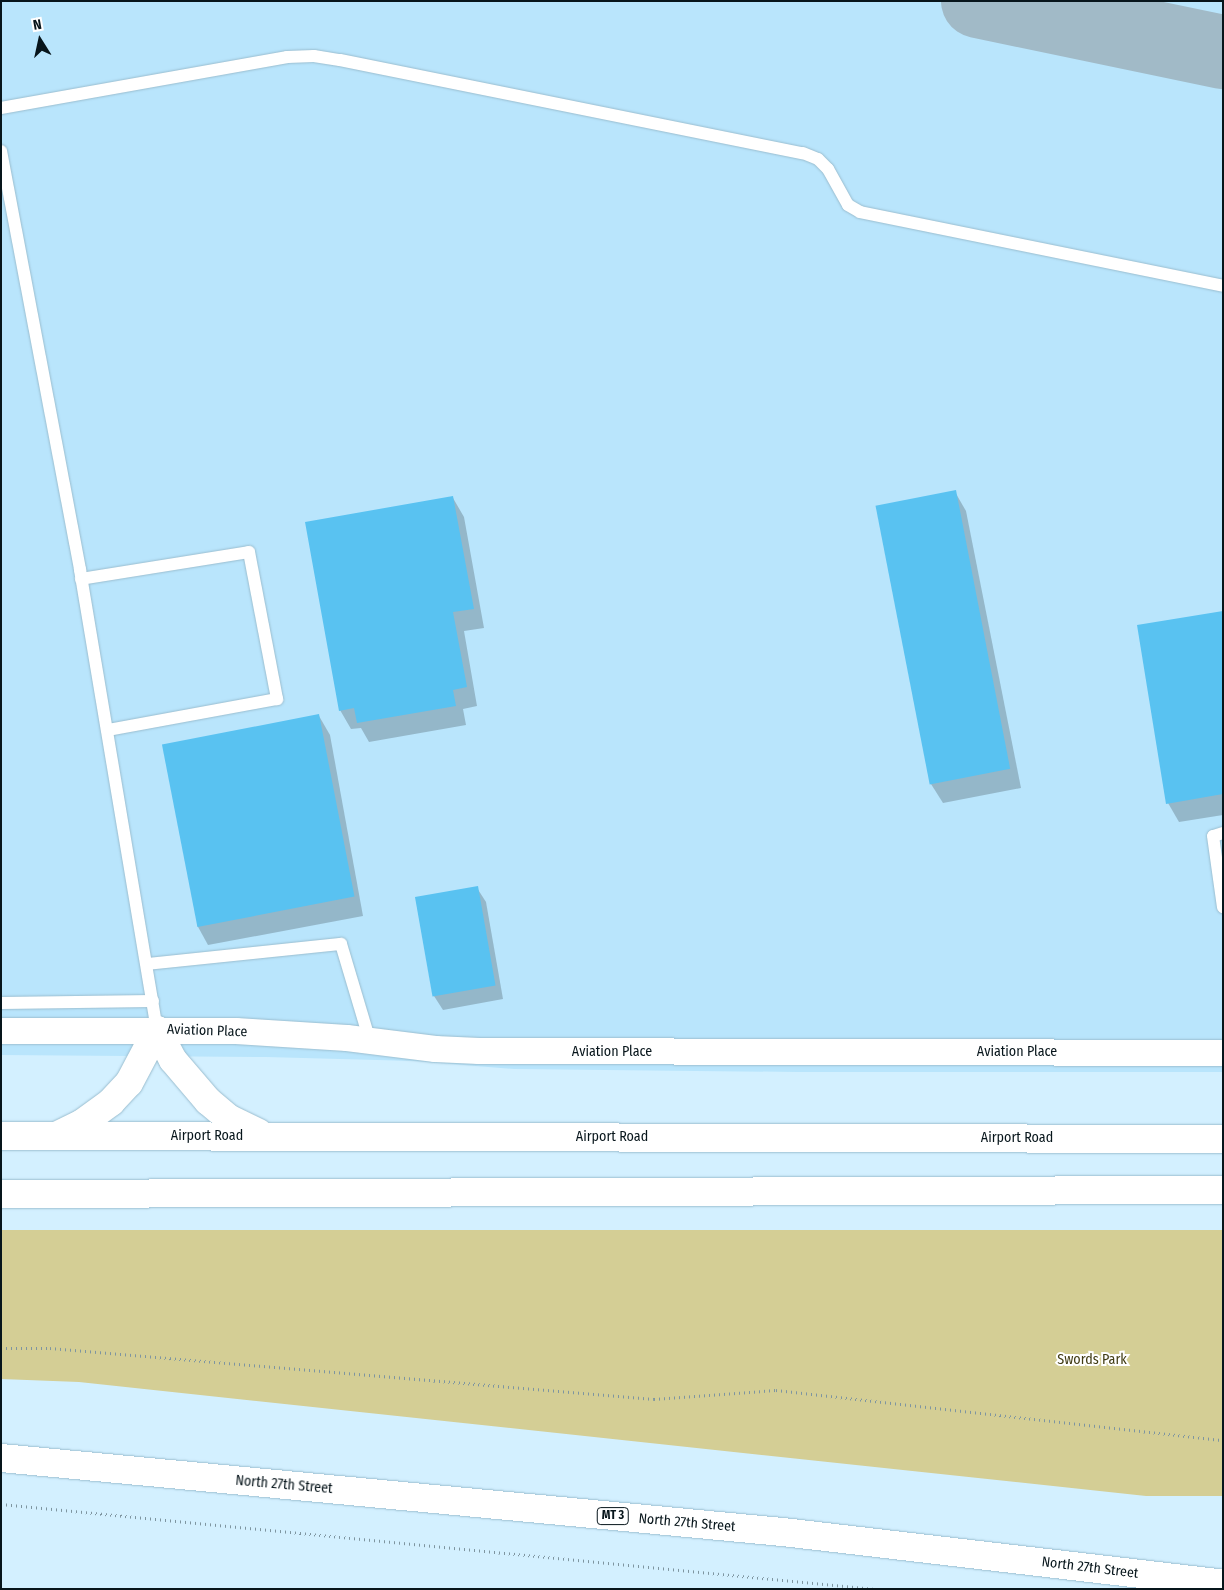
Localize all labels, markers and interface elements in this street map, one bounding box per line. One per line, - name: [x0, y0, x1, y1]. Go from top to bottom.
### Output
- north arrow: [15, 15, 65, 65]
- text: N: [32, 16, 43, 34]
- street label: Aviation Place: [167, 1021, 247, 1041]
- street label: Aviation Place: [572, 1044, 652, 1060]
- street label: Aviation Place: [977, 1044, 1057, 1060]
- street label: Airport Road: [171, 1128, 243, 1144]
- street label: Airport Road: [576, 1129, 648, 1145]
- street label: Airport Road: [981, 1130, 1053, 1146]
- park label: Swords Park: [1057, 1352, 1127, 1368]
- street label: North 27th Street: [235, 1472, 333, 1498]
- road number: MT 3: [597, 1506, 629, 1525]
- street label: North 27th Street: [638, 1510, 736, 1536]
- street label: North 27th Street: [1041, 1554, 1139, 1582]

